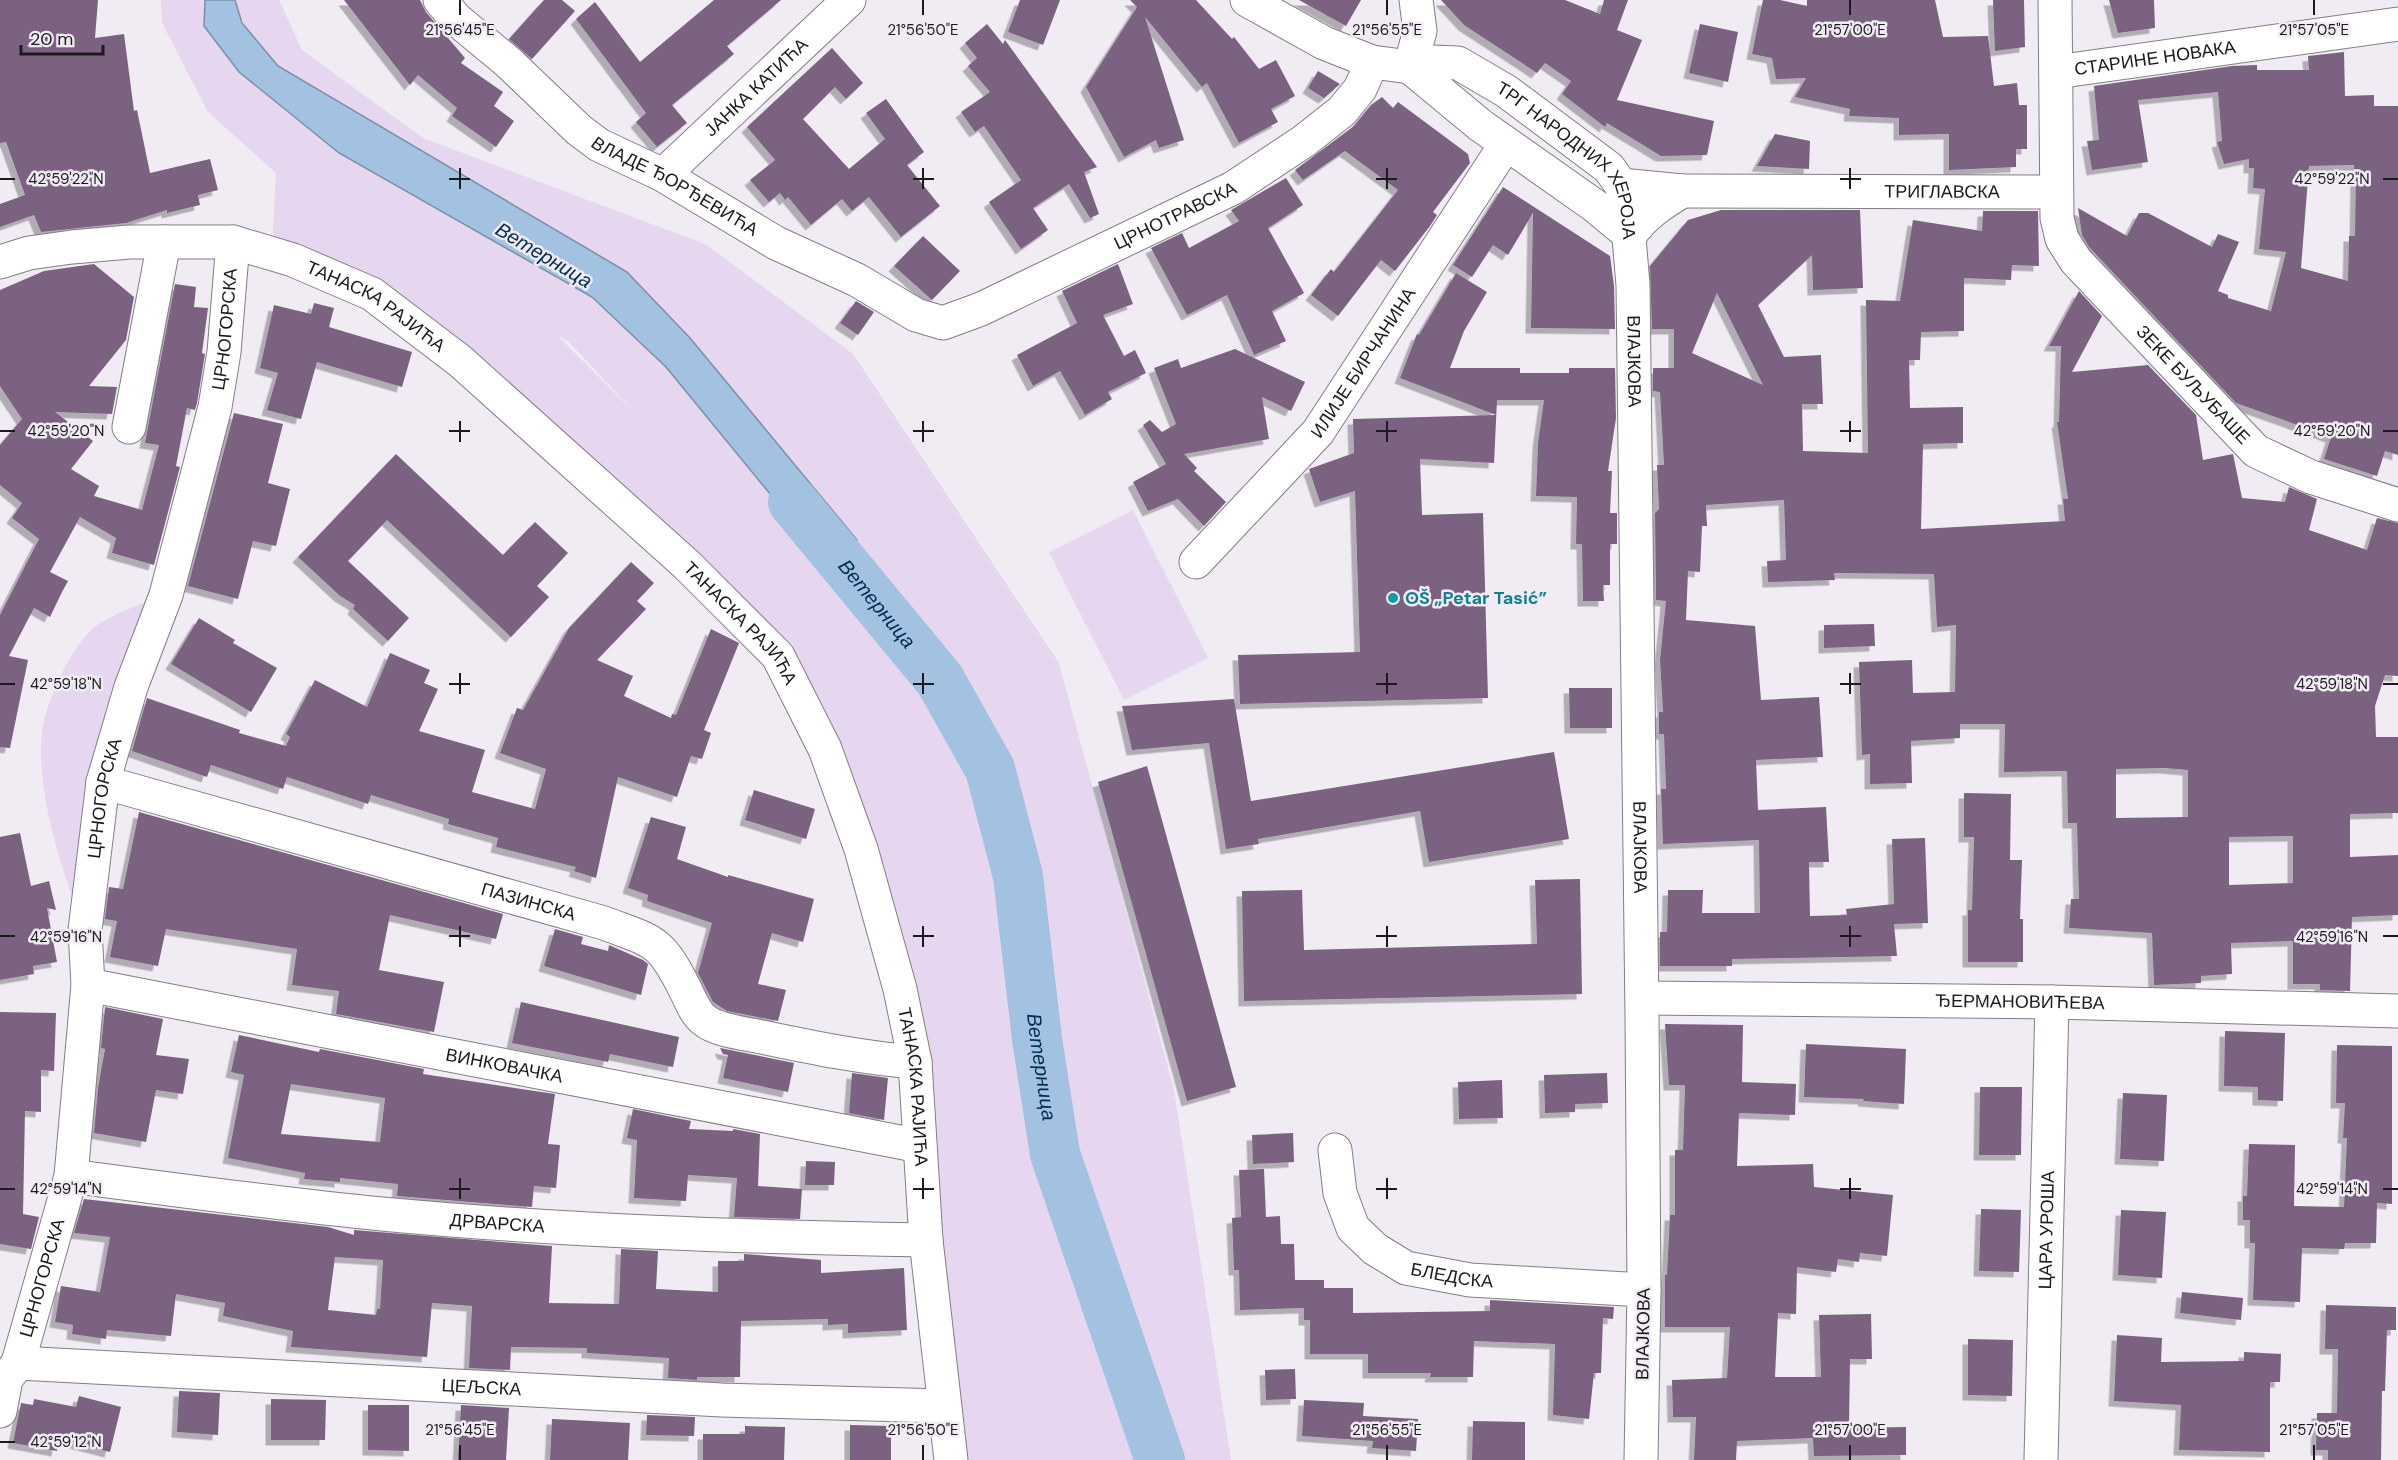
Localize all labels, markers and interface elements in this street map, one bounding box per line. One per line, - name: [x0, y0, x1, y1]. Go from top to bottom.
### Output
- scale bar: [21, 18, 104, 56]
- text: 21°56'45"E: [425, 20, 495, 40]
- text: 21°56'50"E: [887, 20, 959, 40]
- text: 21°56'55"E: [1352, 20, 1422, 40]
- text: 21°57'00"E: [1814, 20, 1886, 40]
- text: 21°57'05"E: [2279, 20, 2349, 40]
- text: 20 m: [30, 27, 73, 51]
- street label: ЈАНКА КАТИЋА: [699, 33, 813, 142]
- street label: СТАРИНЕ НОВАКА: [2073, 35, 2237, 81]
- street label: ТРГ НАРОДНИХ ХЕРОЈА: [1492, 76, 1641, 240]
- street label: ВЛАДЕ ЂОРЂЕВИЋА: [586, 131, 763, 242]
- text: 42°59'22"N: [28, 169, 104, 189]
- text: 42°59'22"N: [2294, 169, 2370, 189]
- street label: ЦРНОТРАВСКА: [1110, 176, 1240, 255]
- street label: ТРИГЛАВСКА: [1884, 180, 2000, 204]
- water label: Ветерница: [491, 216, 597, 294]
- street label: ТАНАСКА РАЈИЋА: [303, 255, 450, 358]
- street label: ЦРНОГОРСКА: [206, 267, 243, 392]
- street label: ИЛИЈЕ БИРЧАНИНА: [1305, 283, 1421, 443]
- street label: ВЛАЈКОВА: [1621, 315, 1647, 408]
- street label: ЗЕКЕ БУЉУБАШЕ: [2131, 320, 2255, 449]
- text: 42°59'20"N: [28, 421, 104, 441]
- text: 42°59'20"N: [2294, 421, 2370, 441]
- water label: Ветерница: [833, 554, 921, 654]
- street label: ТАНАСКА РАЈИЋА: [678, 556, 803, 689]
- place label: OŠ „Petar Tasić”: [1405, 586, 1547, 610]
- marker: OŠ „Petar Tasić”: [1386, 591, 1400, 605]
- text: 42°59'18"N: [30, 674, 102, 694]
- text: 42°59'18"N: [2296, 674, 2368, 694]
- street label: ЦРНОГОРСКА: [82, 735, 127, 860]
- street label: ВЛАЈКОВА: [1627, 801, 1653, 894]
- street label: ПАЗИНСКА: [478, 877, 578, 926]
- text: 42°59'16"N: [30, 927, 102, 947]
- text: 42°59'16"N: [2296, 927, 2368, 947]
- street label: ЂЕРМАНОВИЋЕВА: [1935, 989, 2105, 1015]
- street label: ТАНАСКА РАЈИЋА: [892, 1005, 933, 1167]
- water label: Ветерница: [1021, 1012, 1063, 1122]
- street label: ВИНКОВАЧКА: [444, 1042, 565, 1089]
- street label: ЦАРА УРОША: [2033, 1171, 2060, 1290]
- text: 42°59'14"N: [30, 1179, 102, 1199]
- text: 42°59'14"N: [2296, 1179, 2368, 1199]
- street label: ДРВАРСКА: [449, 1208, 545, 1239]
- street label: ЦРНОГОРСКА: [14, 1216, 70, 1340]
- street label: БЛЕДСКА: [1409, 1257, 1494, 1293]
- street label: ВЛАЈКОВА: [1630, 1288, 1656, 1380]
- street label: ЦЕЉСКА: [441, 1373, 522, 1401]
- text: 21°56'45"E: [425, 1420, 495, 1440]
- text: 21°56'50"E: [887, 1420, 959, 1440]
- text: 21°56'55"E: [1352, 1420, 1422, 1440]
- text: 21°57'00"E: [1814, 1420, 1886, 1440]
- text: 21°57'05"E: [2279, 1420, 2349, 1440]
- text: 42°59'12"N: [30, 1432, 102, 1452]

